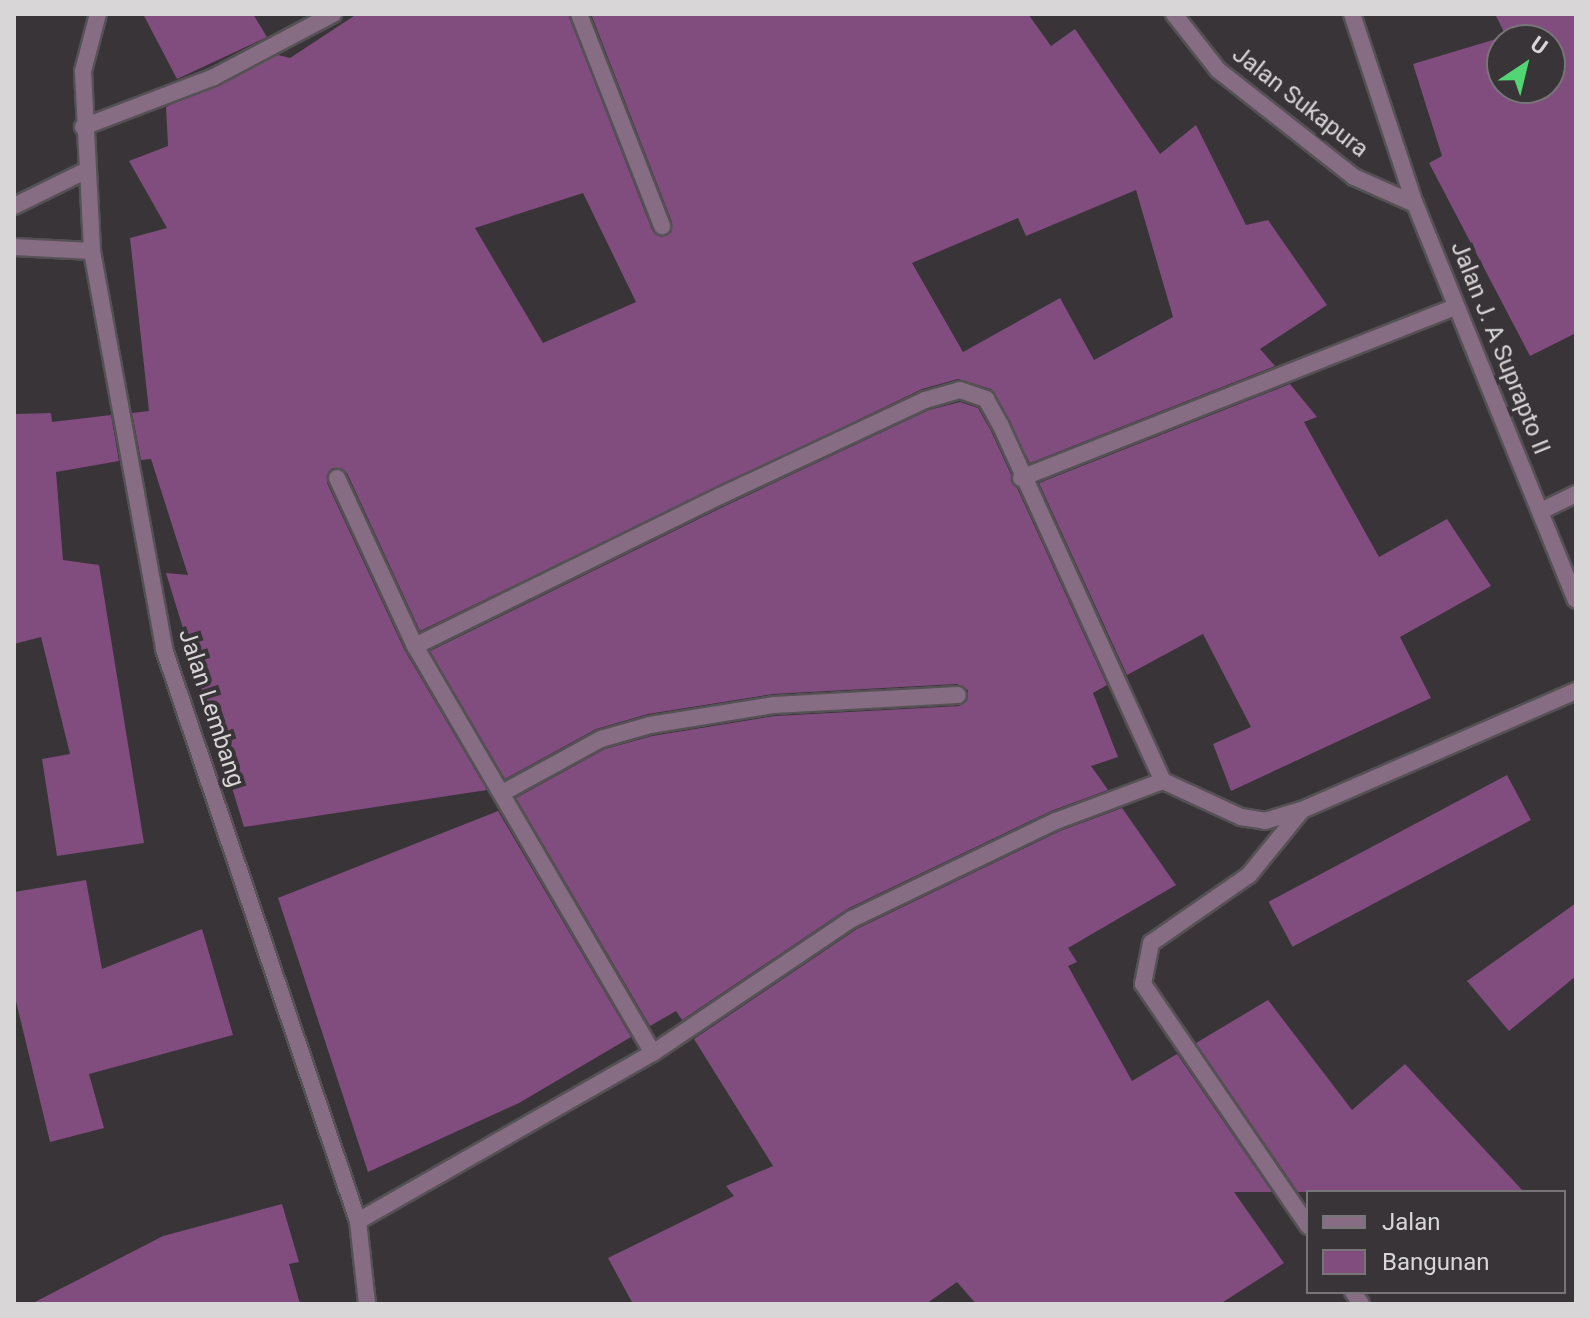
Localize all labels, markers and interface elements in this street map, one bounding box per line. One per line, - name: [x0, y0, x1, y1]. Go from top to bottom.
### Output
- north arrow: [1486, 24, 1566, 104]
- text: U: [1526, 31, 1552, 60]
- street label: Jalan Sukapura: [1226, 40, 1374, 164]
- street label: Jalan J. A Suprapto II: [1444, 237, 1556, 459]
- street label: Jalan Lembang: [172, 625, 250, 791]
- legend: [1306, 1190, 1566, 1294]
- text: Jalan: [1382, 1208, 1440, 1236]
- text: Bangunan: [1382, 1248, 1490, 1276]

